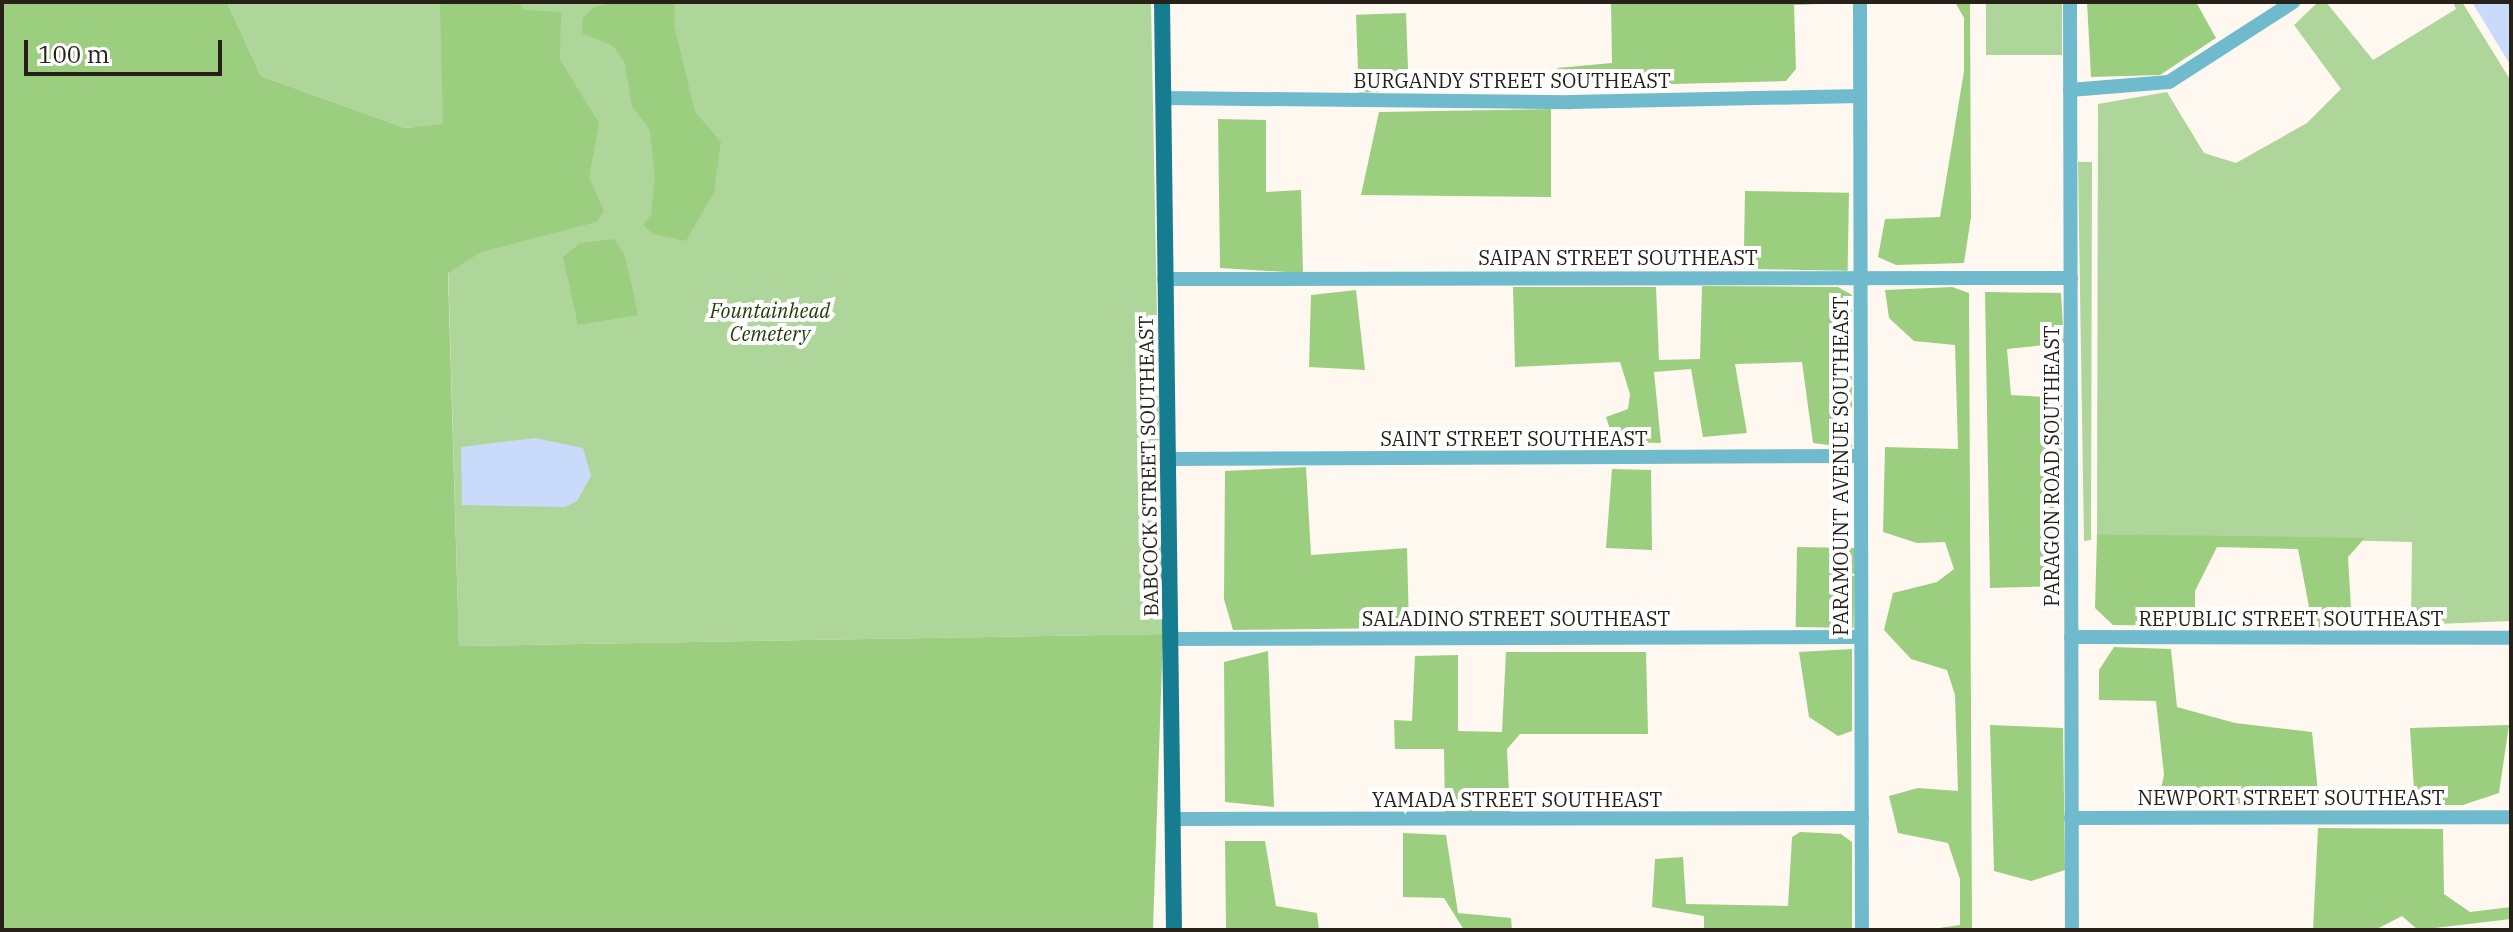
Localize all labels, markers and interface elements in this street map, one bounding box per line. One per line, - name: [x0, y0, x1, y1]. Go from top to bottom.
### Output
- scale bar: [28, 24, 226, 74]
- text: 100 m: [38, 38, 110, 70]
- street label: BURGANDY STREET SOUTHEAST: [1353, 68, 1671, 92]
- street label: SAIPAN STREET SOUTHEAST: [1478, 245, 1758, 269]
- street label: PARAMOUNT AVENUE SOUTHEAST: [1828, 296, 1852, 636]
- park label: Fountainhead Cemetery: [710, 298, 830, 345]
- street label: BABCOCK STREET SOUTHEAST: [1133, 315, 1163, 617]
- street label: PARAGON ROAD SOUTHEAST: [2039, 325, 2063, 607]
- street label: SAINT STREET SOUTHEAST: [1380, 426, 1648, 450]
- street label: SALADINO STREET SOUTHEAST: [1362, 606, 1670, 630]
- street label: REPUBLIC STREET SOUTHEAST: [2138, 606, 2444, 630]
- street label: NEWPORT STREET SOUTHEAST: [2137, 785, 2445, 809]
- street label: YAMADA STREET SOUTHEAST: [1372, 787, 1662, 811]

